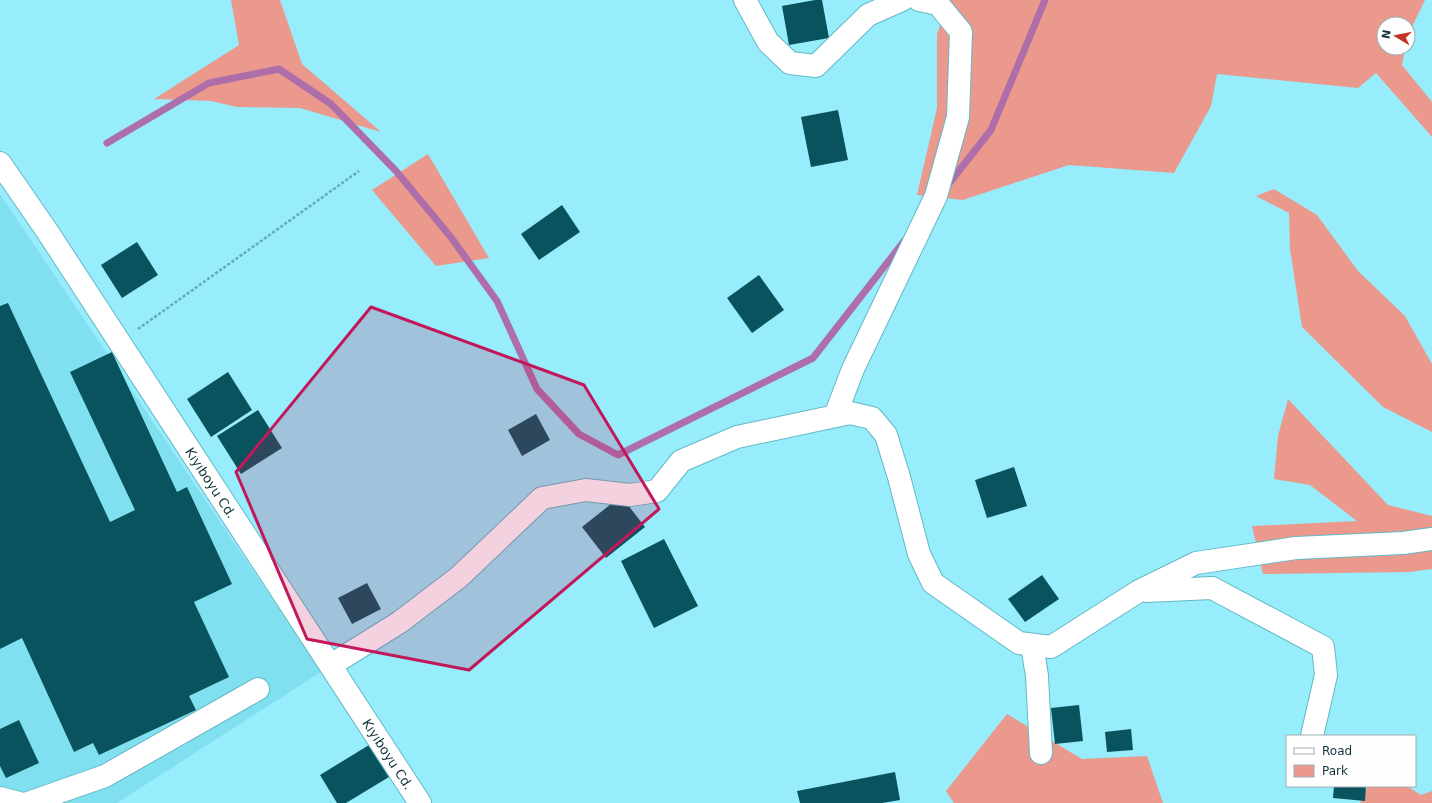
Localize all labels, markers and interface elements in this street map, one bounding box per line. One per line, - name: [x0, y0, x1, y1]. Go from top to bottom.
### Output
- north arrow: [1376, 16, 1416, 56]
- text: N: [1379, 29, 1394, 40]
- street label: Kıyıboyu Cd.: [183, 444, 240, 521]
- street label: Kıyıboyu Cd.: [360, 716, 417, 792]
- legend: [1286, 735, 1416, 787]
- text: Road: [1322, 744, 1352, 758]
- text: Park: [1322, 764, 1348, 778]

